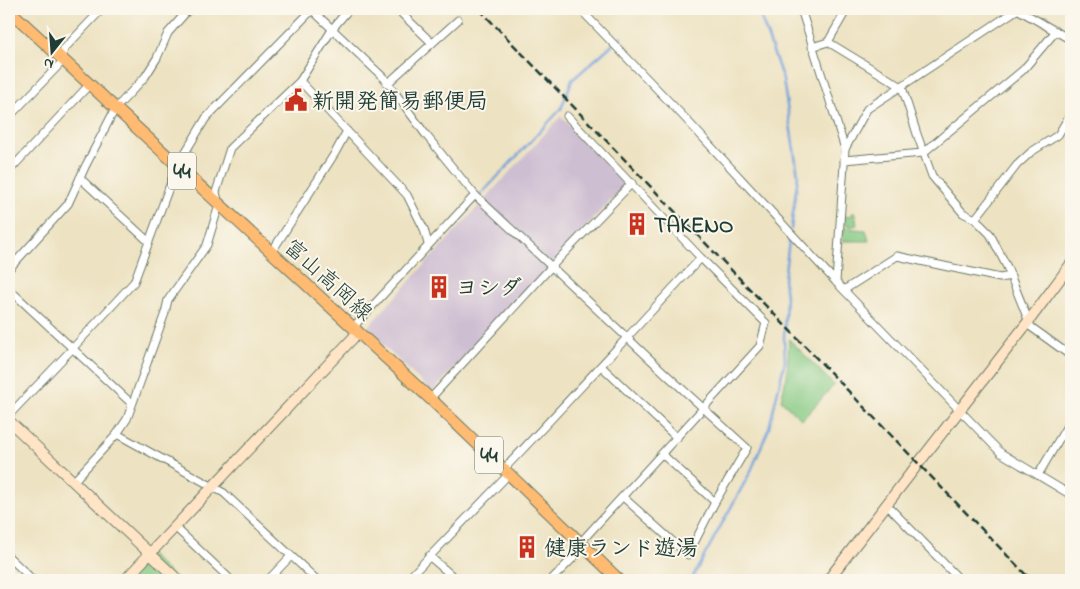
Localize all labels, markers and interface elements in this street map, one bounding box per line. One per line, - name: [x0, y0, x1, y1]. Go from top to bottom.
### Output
- north arrow: [28, 28, 78, 78]
- text: N: [41, 52, 56, 74]
- public building icon: 新開発簡易郵便局: [283, 87, 309, 113]
- place label: 新開発簡易郵便局: [312, 87, 488, 119]
- road number: 44: [168, 153, 196, 190]
- building icon: TAKENO: [624, 211, 650, 237]
- place label: TAKENO: [654, 211, 733, 243]
- street label: 富山高岡線: [275, 233, 379, 330]
- building icon: ヨシダ: [426, 274, 452, 300]
- place label: ヨシダ: [456, 274, 522, 306]
- road number: 44: [475, 436, 503, 474]
- building icon: 健康ランド遊湯: [514, 534, 540, 560]
- place label: 健康ランド遊湯: [544, 534, 698, 566]

